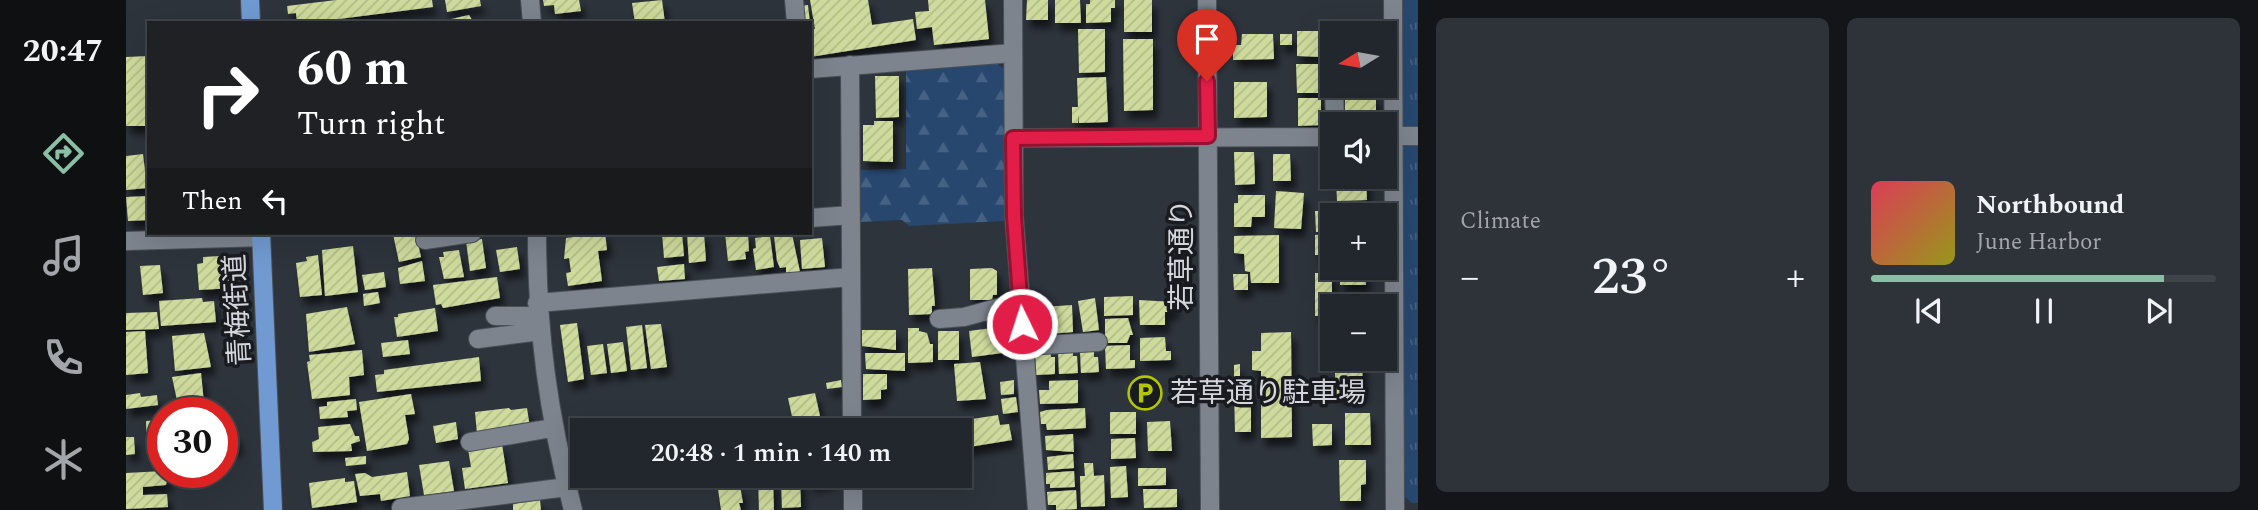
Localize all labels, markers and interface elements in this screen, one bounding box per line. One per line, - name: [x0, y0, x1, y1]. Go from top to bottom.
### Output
- pin: [1177, 9, 1237, 81]
- icon: arrive: [1188, 20, 1226, 58]
- north arrow: [1320, 21, 1396, 98]
- map controls: [1320, 21, 1397, 371]
- text: 20:47: [23, 27, 103, 76]
- text: 60 m: [297, 32, 408, 107]
- icon: right: [182, 49, 273, 140]
- text: Turn right: [297, 100, 445, 149]
- button: sound: [1320, 112, 1397, 189]
- icon: directions: [39, 129, 88, 178]
- text: Then: [182, 181, 242, 221]
- icon: left: [256, 182, 294, 220]
- text: Northbound: [1976, 185, 2124, 225]
- street label: 若草通り: [1161, 199, 1204, 311]
- button: +: [1320, 203, 1397, 280]
- text: Climate: [1460, 204, 1541, 239]
- text: June Harbor: [1976, 225, 2101, 260]
- icon: music: [39, 231, 88, 280]
- text: 23°: [1592, 238, 1673, 317]
- text: −: [1460, 249, 1479, 307]
- text: +: [1786, 249, 1805, 307]
- street label: 青梅街道: [214, 253, 262, 367]
- position arrow: [985, 287, 1059, 361]
- icon: previous: [1910, 292, 1948, 330]
- icon: pause: [2025, 292, 2063, 330]
- icon: next: [2140, 292, 2178, 330]
- button: −: [1320, 294, 1397, 371]
- icon: phone: [39, 333, 88, 382]
- place label: 若草通り駐車場: [1170, 372, 1366, 415]
- parking icon: 若草通り駐車場: [1126, 374, 1164, 412]
- speed limit sign: 30: [147, 397, 238, 488]
- text: 20:48 · 1 min · 140 m: [651, 433, 891, 473]
- icon: climate: [39, 435, 88, 484]

